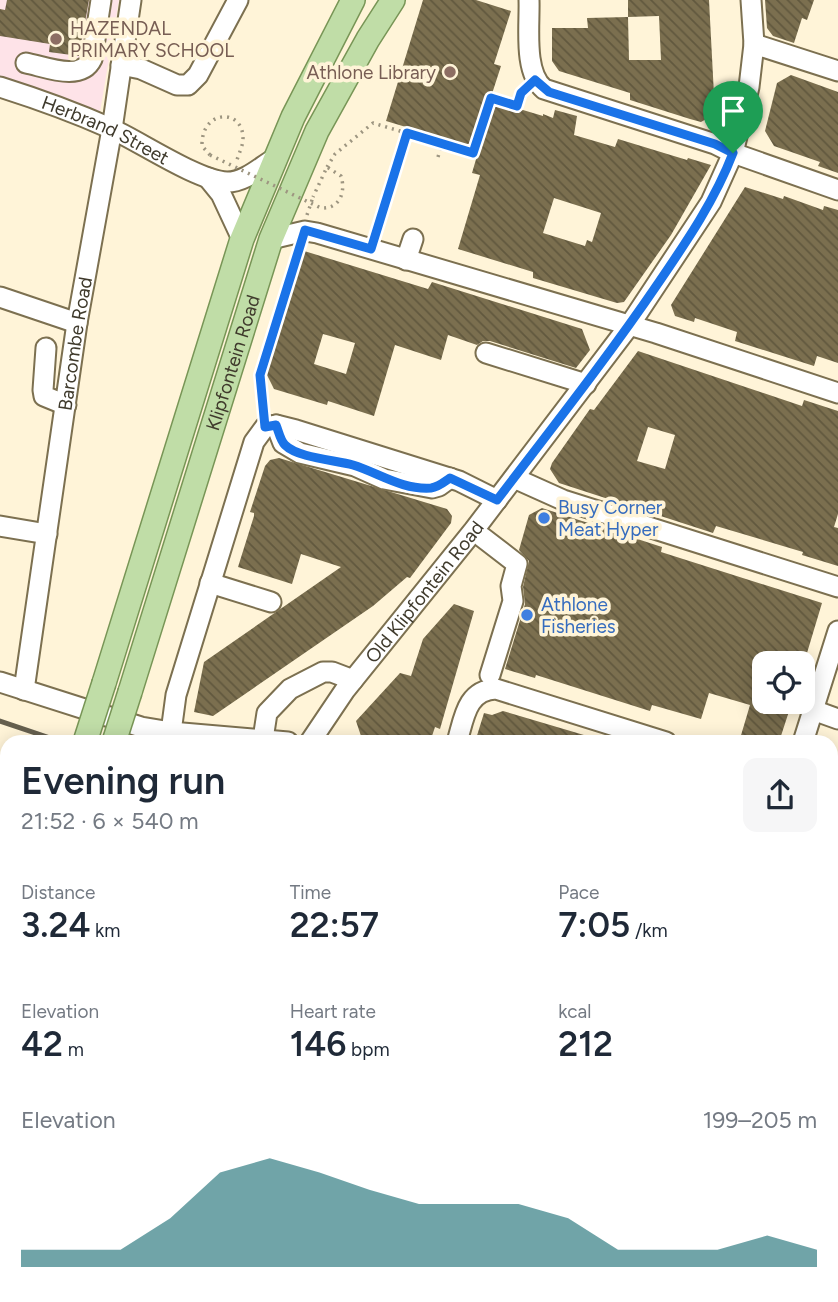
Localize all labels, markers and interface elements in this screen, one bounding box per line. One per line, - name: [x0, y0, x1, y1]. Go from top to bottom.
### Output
- place label: HAZENDAL PRIMARY SCHOOL: [70, 17, 234, 62]
- marker: HAZENDAL PRIMARY SCHOOL: [48, 31, 64, 47]
- place label: Athlone Library: [307, 61, 436, 84]
- marker: Athlone Library: [442, 64, 458, 80]
- pin: [703, 81, 763, 153]
- street label: Herbrand Street: [39, 90, 173, 169]
- icon: arrive: [714, 92, 752, 130]
- street label: Barcombe Road: [53, 275, 97, 412]
- street label: Klipfontein Road: [201, 292, 264, 433]
- place label: Busy Corner Meat Hyper: [558, 496, 663, 541]
- marker: Busy Corner Meat Hyper: [536, 510, 552, 526]
- street label: Old Klipfontein Road: [360, 516, 488, 667]
- place label: Athlone Fisheries: [541, 593, 616, 638]
- marker: Athlone Fisheries: [519, 607, 535, 623]
- map controls: [752, 651, 815, 714]
- button: locate: [752, 651, 815, 714]
- text: Evening run: [21, 758, 225, 804]
- button: share: [743, 758, 817, 832]
- text: 21:52 · 6 × 540 m: [21, 807, 199, 835]
- text: Distance: [21, 881, 95, 904]
- text: Time: [290, 881, 331, 904]
- text: Pace: [558, 881, 599, 904]
- text: 3.24: [21, 904, 90, 946]
- text: 22:57: [290, 904, 379, 946]
- text: 7:05: [558, 904, 630, 946]
- text: km: [90, 919, 120, 942]
- text: /km: [630, 919, 668, 942]
- text: Elevation: [21, 1000, 99, 1023]
- text: Heart rate: [290, 1000, 376, 1023]
- text: kcal: [558, 1000, 592, 1023]
- text: 42: [21, 1023, 63, 1065]
- text: 146: [290, 1023, 346, 1065]
- text: 212: [558, 1023, 613, 1065]
- text: m: [63, 1038, 84, 1061]
- text: bpm: [346, 1038, 390, 1061]
- text: Elevation: [21, 1106, 116, 1134]
- text: 199–205 m: [703, 1106, 817, 1134]

